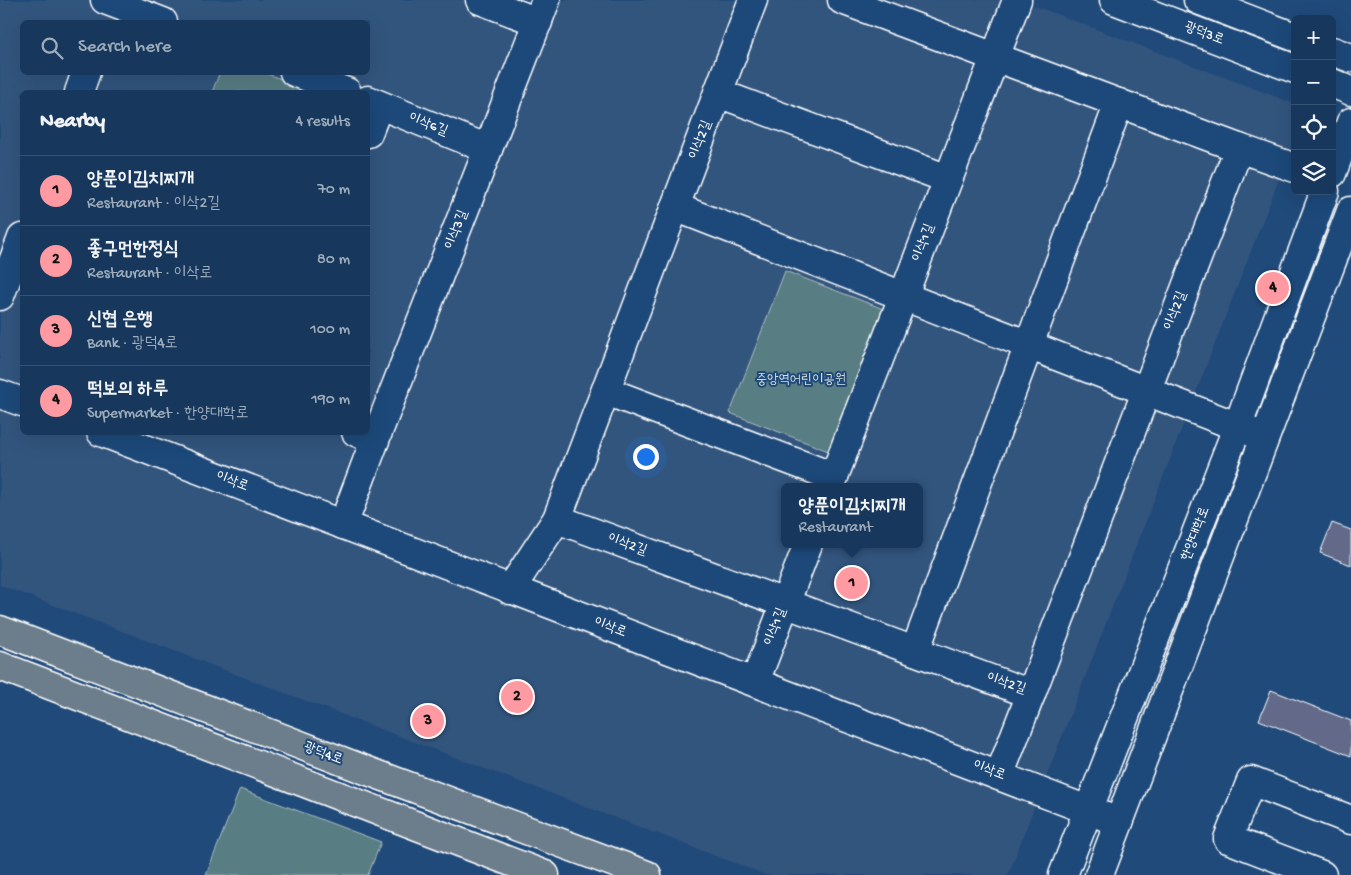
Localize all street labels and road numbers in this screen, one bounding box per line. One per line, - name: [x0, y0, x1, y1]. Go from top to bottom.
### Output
- street label: 광덕3로: [1182, 19, 1226, 49]
- street label: 이삭6길: [406, 109, 451, 141]
- street label: 이삭2길: [686, 117, 716, 162]
- street label: 이삭3길: [442, 207, 473, 252]
- street label: 이삭1길: [909, 221, 939, 264]
- street label: 이삭2길: [1161, 288, 1191, 333]
- street label: 이삭로: [213, 468, 251, 496]
- street label: 한양대학로: [1178, 505, 1214, 563]
- street label: 이삭2길: [605, 530, 650, 560]
- street label: 이삭1길: [761, 605, 791, 648]
- street label: 이삭로: [591, 614, 629, 642]
- street label: 이삭2길: [984, 670, 1029, 699]
- street label: 광덕4로: [301, 739, 345, 769]
- street label: 이삭로: [970, 757, 1008, 785]

